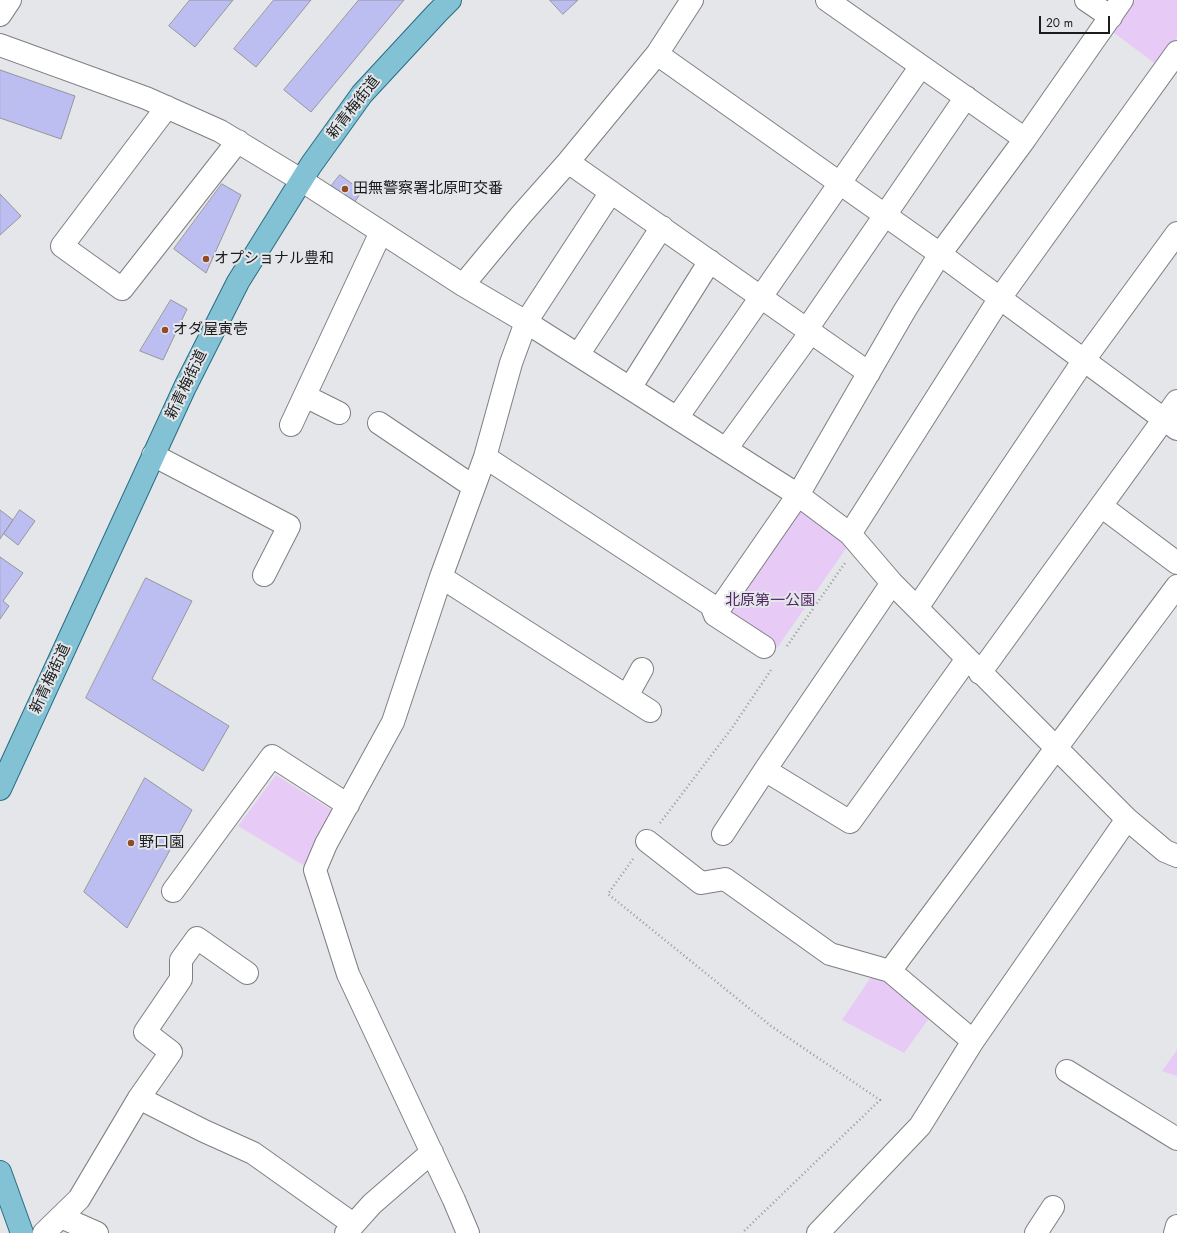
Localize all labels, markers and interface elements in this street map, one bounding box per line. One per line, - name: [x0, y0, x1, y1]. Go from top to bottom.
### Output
- scale bar: [1041, 8, 1112, 34]
- text: 20 m: [1046, 14, 1073, 32]
- street label: 新青梅街道: [324, 73, 384, 143]
- place label: 田無警察署北原町交番: [353, 180, 503, 198]
- marker: 田無警察署北原町交番: [340, 184, 350, 194]
- place label: オプショナル豊和: [214, 250, 334, 268]
- marker: オプショナル豊和: [201, 254, 211, 264]
- place label: オダ屋寅壱: [173, 321, 248, 339]
- marker: オダ屋寅壱: [160, 325, 170, 335]
- street label: 新青梅街道: [162, 347, 212, 423]
- park label: 北原第一公園: [725, 592, 815, 610]
- street label: 新青梅街道: [27, 641, 75, 717]
- place label: 野口園: [139, 834, 184, 852]
- marker: 野口園: [126, 838, 136, 848]

